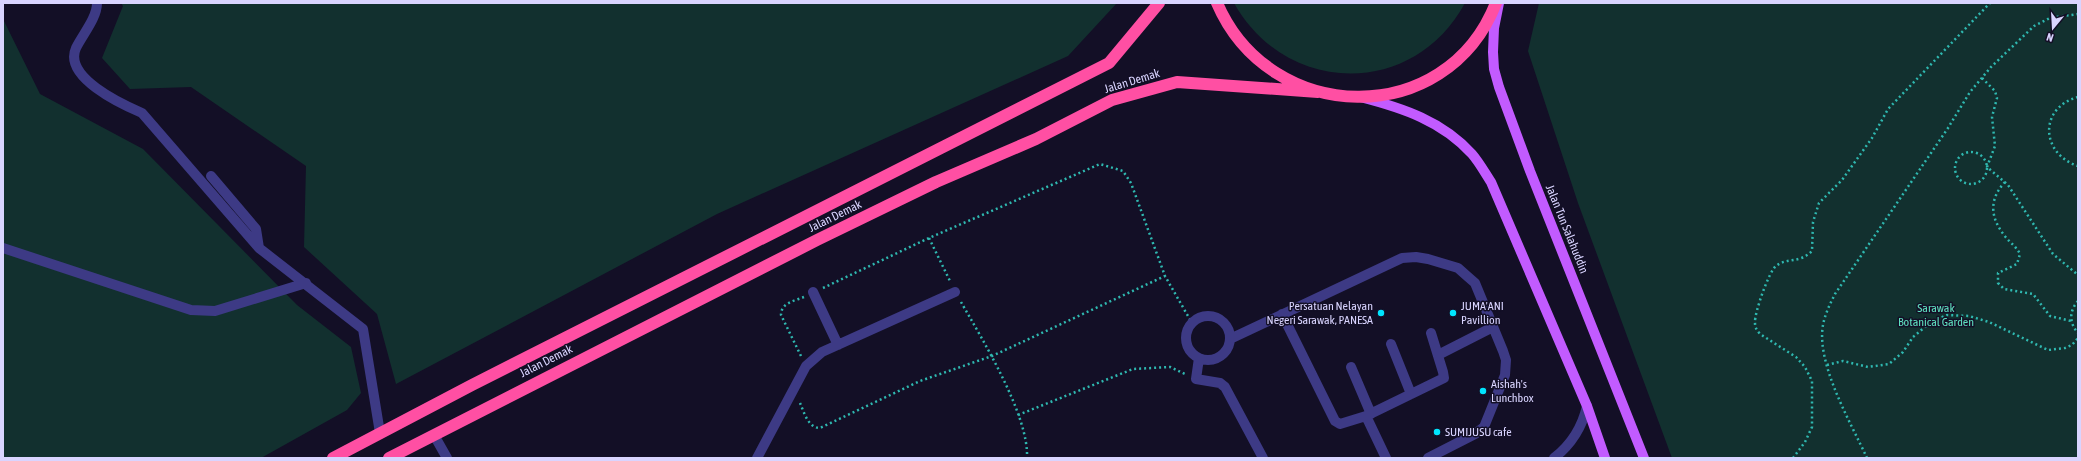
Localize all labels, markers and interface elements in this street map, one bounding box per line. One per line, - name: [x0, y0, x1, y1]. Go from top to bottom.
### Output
- north arrow: [2033, 8, 2073, 48]
- text: N: [2045, 31, 2055, 44]
- street label: Jalan Demak: [1103, 66, 1162, 96]
- street label: Jalan Tun Salahuddin: [1543, 183, 1591, 275]
- street label: Jalan Demak: [806, 197, 864, 235]
- place label: Persatuan Nelayan Negeri Sarawak, PANESA: [1267, 299, 1373, 327]
- place label: JUMA'ANI Pavillion: [1461, 299, 1504, 327]
- park label: Sarawak Botanical Garden: [1898, 301, 1974, 329]
- marker: Persatuan Nelayan Negeri Sarawak, PANESA: [1376, 308, 1386, 318]
- marker: JUMA'ANI Pavillion: [1448, 308, 1458, 318]
- street label: Jalan Demak: [517, 341, 575, 380]
- place label: Aishah's Lunchbox: [1491, 377, 1534, 405]
- marker: Aishah's Lunchbox: [1478, 386, 1488, 396]
- place label: SUMIJUSU cafe: [1445, 425, 1512, 439]
- marker: SUMIJUSU cafe: [1432, 427, 1442, 437]

